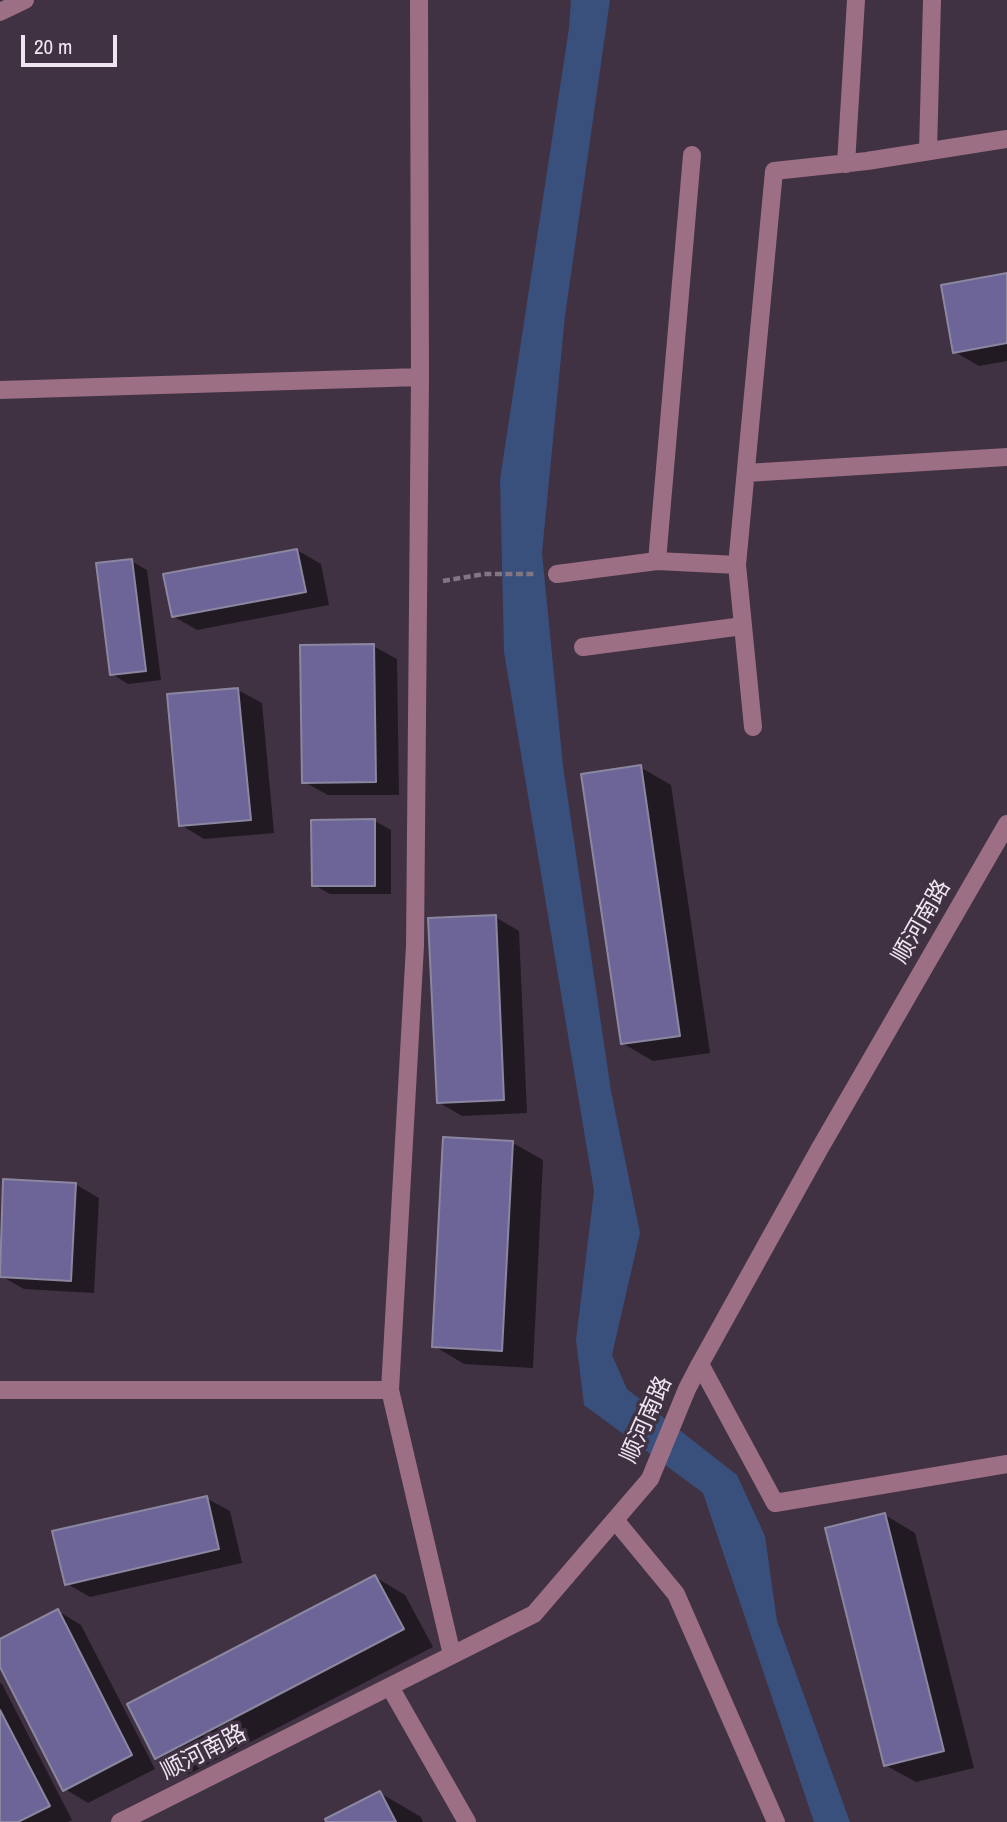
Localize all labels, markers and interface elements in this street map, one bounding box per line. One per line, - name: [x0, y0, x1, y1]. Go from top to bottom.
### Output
- scale bar: [24, 21, 121, 65]
- text: 20 m: [34, 32, 72, 61]
- street label: 顺河南路: [887, 875, 957, 969]
- street label: 顺河南路: [616, 1372, 678, 1468]
- street label: 顺河南路: [157, 1720, 251, 1786]

